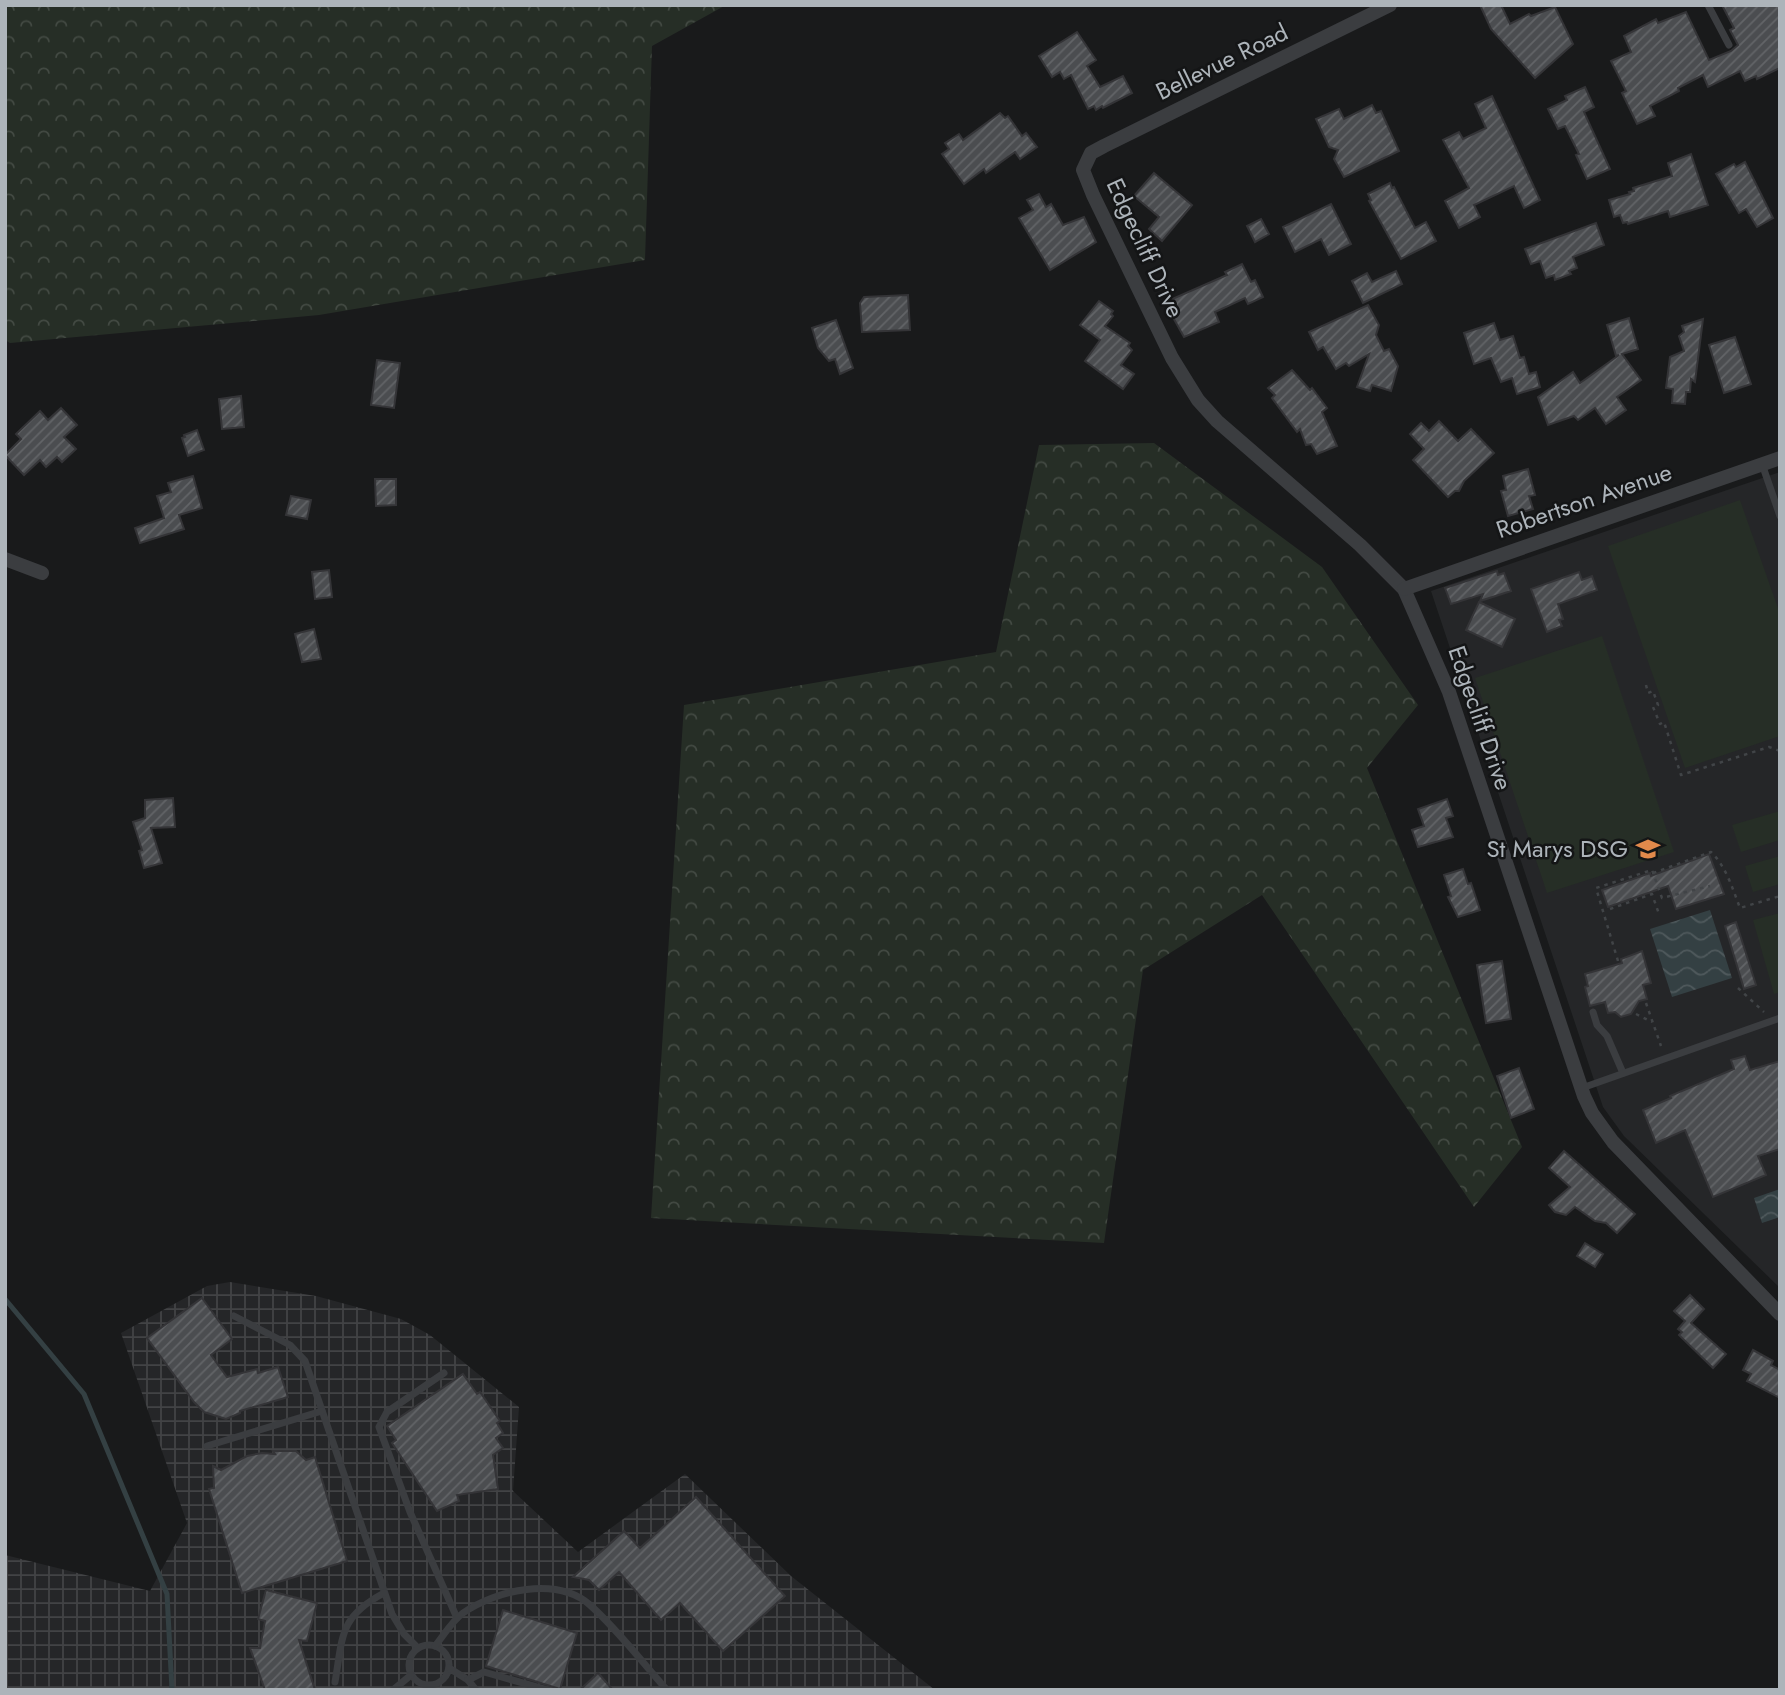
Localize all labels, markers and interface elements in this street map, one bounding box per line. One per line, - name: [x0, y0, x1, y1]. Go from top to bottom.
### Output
- street label: Bellevue Road: [1150, 14, 1294, 109]
- street label: Edgecliff Drive: [1098, 172, 1193, 323]
- street label: Robertson Avenue: [1491, 454, 1676, 547]
- street label: Edgecliff Drive: [1439, 641, 1522, 795]
- place label: St Marys DSG: [1486, 831, 1628, 866]
- school or university icon: St Marys DSG: [1634, 835, 1662, 863]

